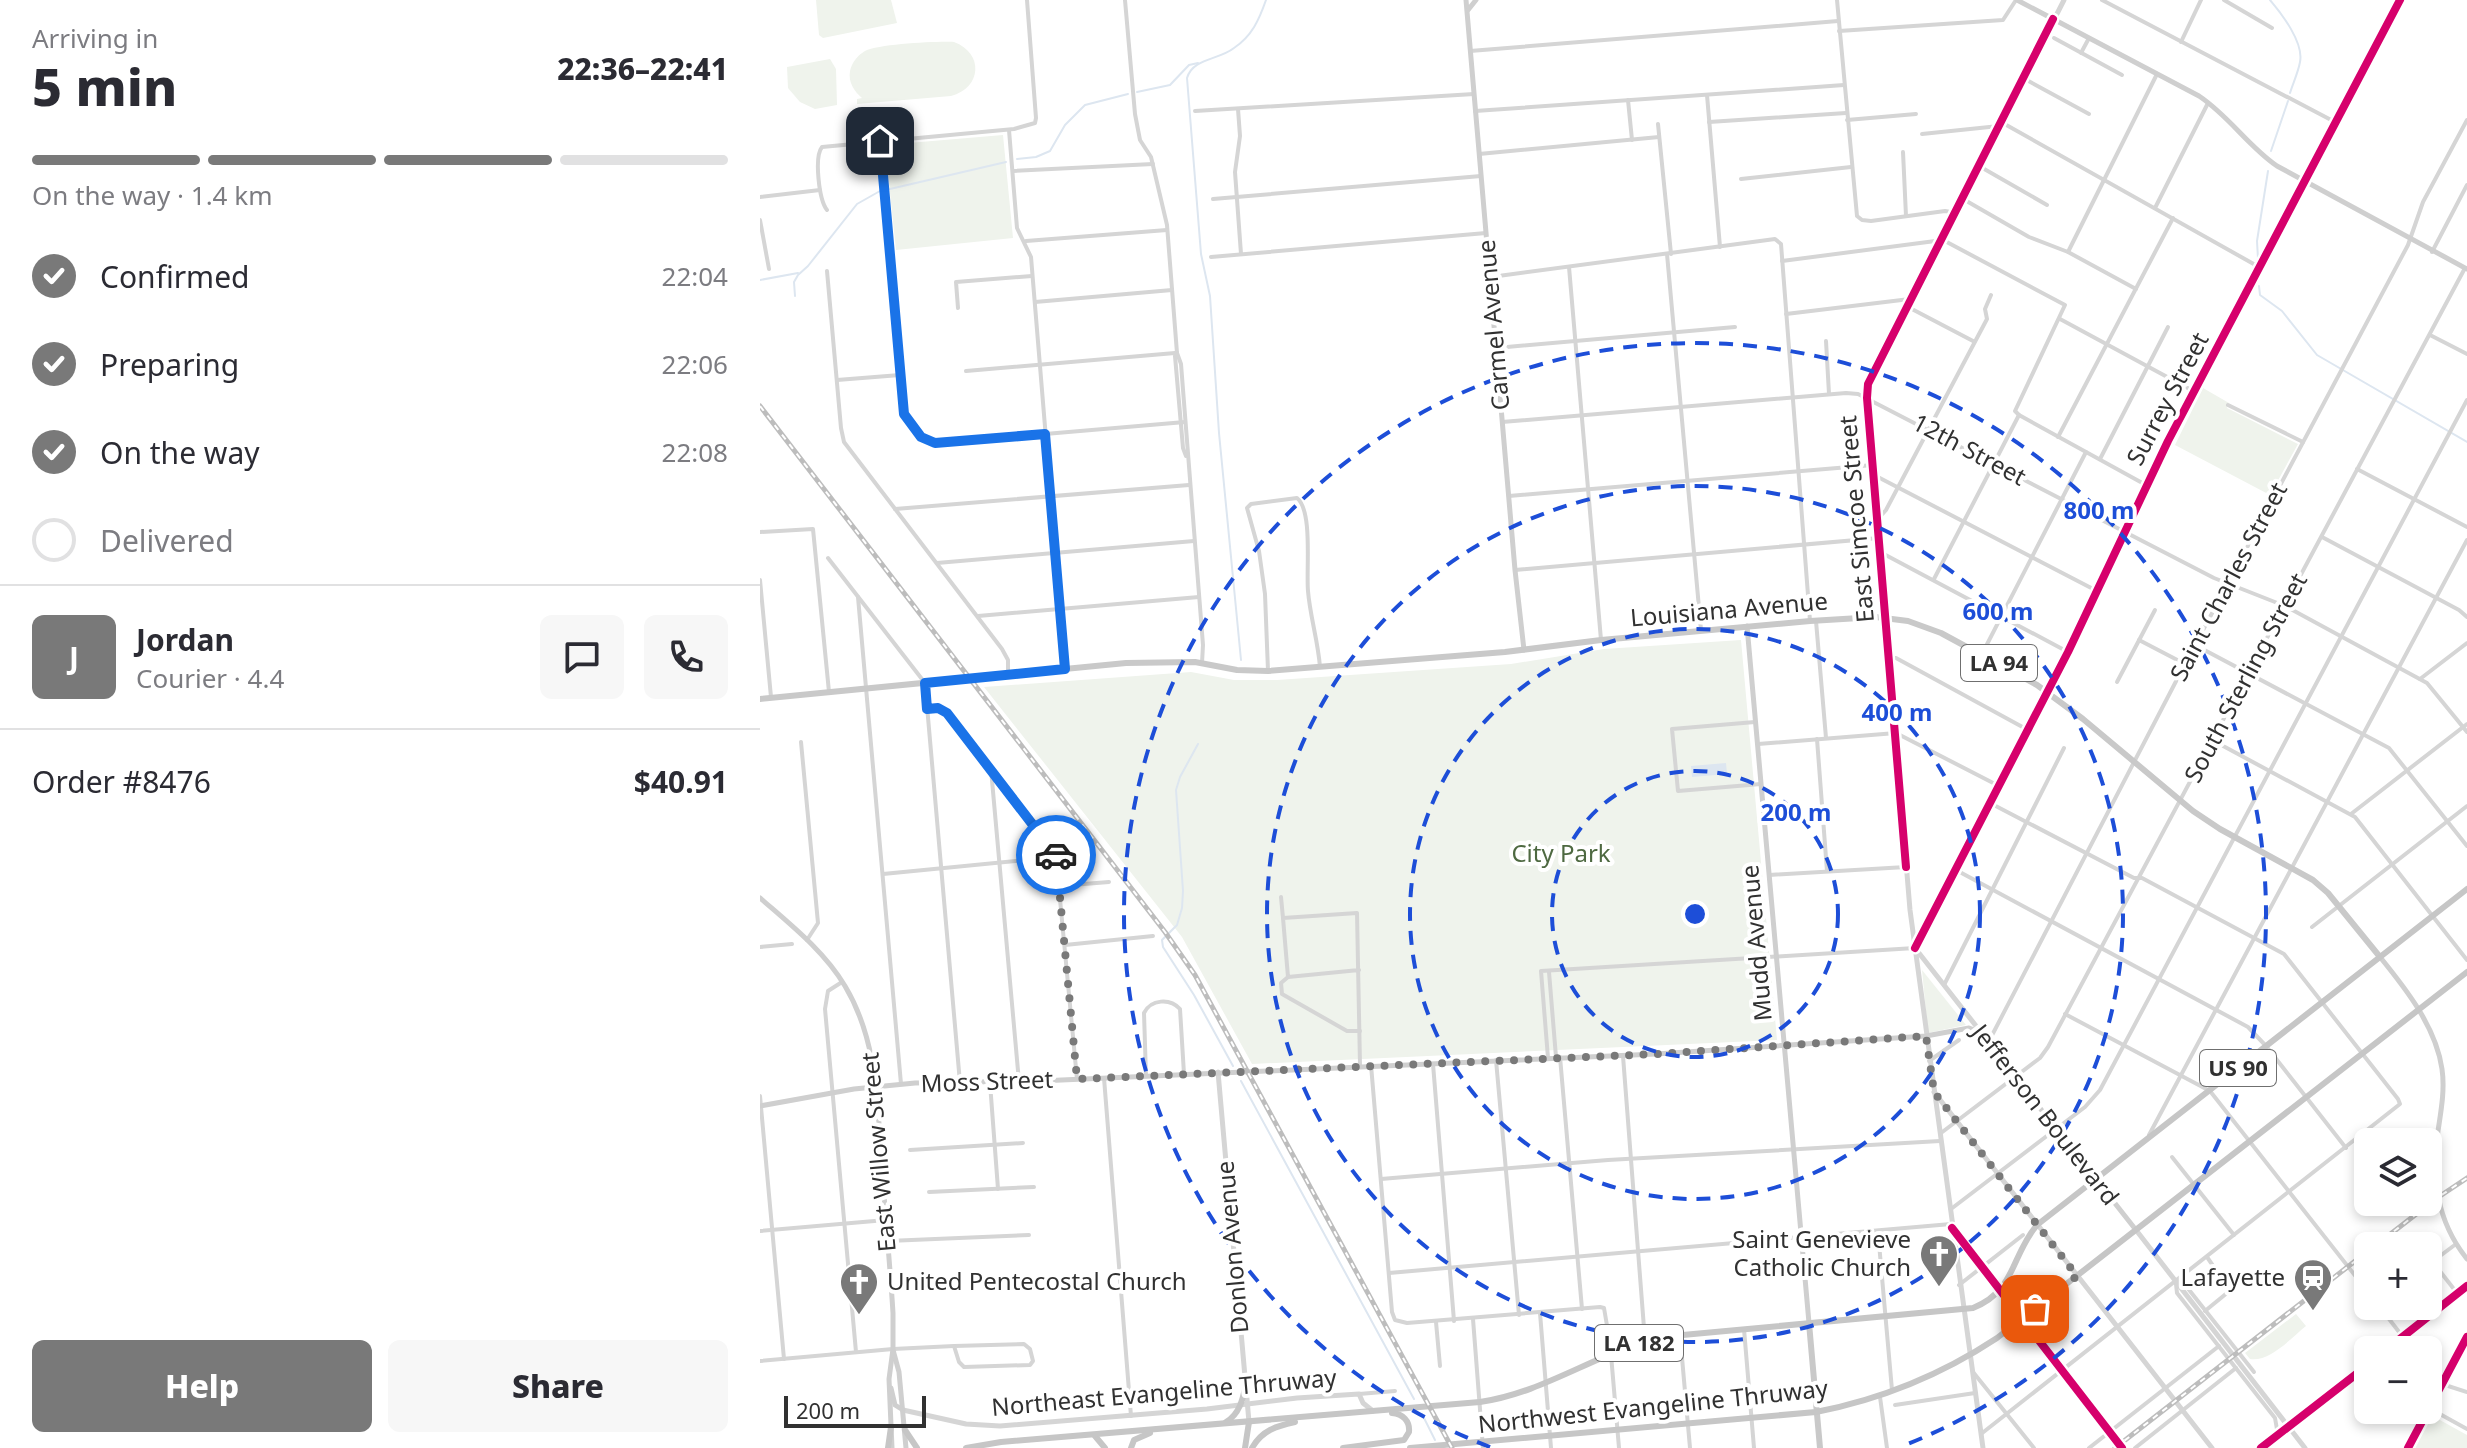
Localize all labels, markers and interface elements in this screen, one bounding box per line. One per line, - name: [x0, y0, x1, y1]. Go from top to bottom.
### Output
- text: Arriving in: [32, 20, 158, 56]
- text: 22:36–22:41: [557, 48, 728, 89]
- text: 5 min: [32, 50, 177, 121]
- pin: [846, 107, 914, 175]
- icon: home: [858, 119, 902, 163]
- text: On the way · 1.4 km: [32, 177, 272, 213]
- street label: Carmel Avenue: [1469, 238, 1516, 412]
- icon: check: [32, 254, 76, 298]
- text: Confirmed: [100, 256, 250, 297]
- text: 22:04: [662, 258, 728, 294]
- street label: Surrey Street: [2118, 326, 2216, 470]
- icon: check: [32, 342, 76, 386]
- text: Preparing: [100, 344, 239, 385]
- text: 22:06: [662, 346, 728, 382]
- street label: 12th Street: [1907, 405, 2033, 493]
- street label: East Simcoe Street: [1830, 414, 1881, 624]
- icon: check: [32, 430, 76, 474]
- text: On the way: [100, 432, 260, 473]
- text: 22:08: [662, 434, 728, 470]
- street label: Saint Charles Street: [2161, 476, 2294, 686]
- text: 800 m: [2064, 493, 2134, 526]
- text: Delivered: [100, 520, 234, 561]
- street label: South Sterling Street: [2175, 566, 2314, 788]
- street label: Louisiana Avenue: [1629, 583, 1829, 634]
- text: 600 m: [1963, 594, 2033, 627]
- button: chat: [540, 615, 624, 699]
- button: phone: [644, 615, 728, 699]
- text: Jordan: [136, 619, 234, 660]
- text: J: [69, 637, 79, 678]
- road number: LA 94: [1961, 645, 2037, 681]
- text: Courier · 4.4: [136, 660, 284, 696]
- text: 400 m: [1862, 695, 1932, 728]
- text: Order #8476: [32, 761, 211, 802]
- text: $40.91: [634, 761, 728, 802]
- text: 200 m: [1761, 795, 1831, 828]
- courier: [1016, 815, 1096, 895]
- icon: car: [1034, 833, 1078, 877]
- park label: City Park: [1511, 836, 1611, 869]
- street label: Mudd Avenue: [1732, 864, 1779, 1023]
- centre of rings: [1681, 900, 1709, 928]
- street label: Jefferson Boulevard: [1964, 1015, 2127, 1211]
- road number: US 90: [2200, 1050, 2276, 1086]
- street label: East Willow Street: [852, 1051, 903, 1253]
- street label: Moss Street: [920, 1062, 1054, 1099]
- map controls: [2354, 1128, 2442, 1424]
- button: layers: [2354, 1128, 2442, 1216]
- street label: Donlon Avenue: [1208, 1160, 1255, 1335]
- place label: Saint Genevieve Catholic Church: [1732, 1222, 1911, 1283]
- button: +: [2354, 1232, 2442, 1320]
- church icon: Saint Genevieve Catholic Church: [1918, 1233, 1960, 1288]
- station icon: Lafayette: [2292, 1257, 2334, 1312]
- place label: Lafayette: [2181, 1260, 2285, 1293]
- church icon: United Pentecostal Church: [838, 1261, 880, 1316]
- place label: United Pentecostal Church: [887, 1264, 1187, 1297]
- pin: [2001, 1275, 2069, 1343]
- icon: bag: [2013, 1287, 2057, 1331]
- road number: LA 182: [1595, 1325, 1683, 1361]
- button: −: [2354, 1336, 2442, 1424]
- button: Help: [32, 1340, 372, 1432]
- button: Share: [388, 1340, 728, 1432]
- street label: Northeast Evangeline Thruway: [990, 1360, 1338, 1423]
- street label: Northwest Evangeline Thruway: [1476, 1371, 1830, 1440]
- scale bar: [784, 1392, 926, 1428]
- text: 200 m: [796, 1395, 860, 1425]

